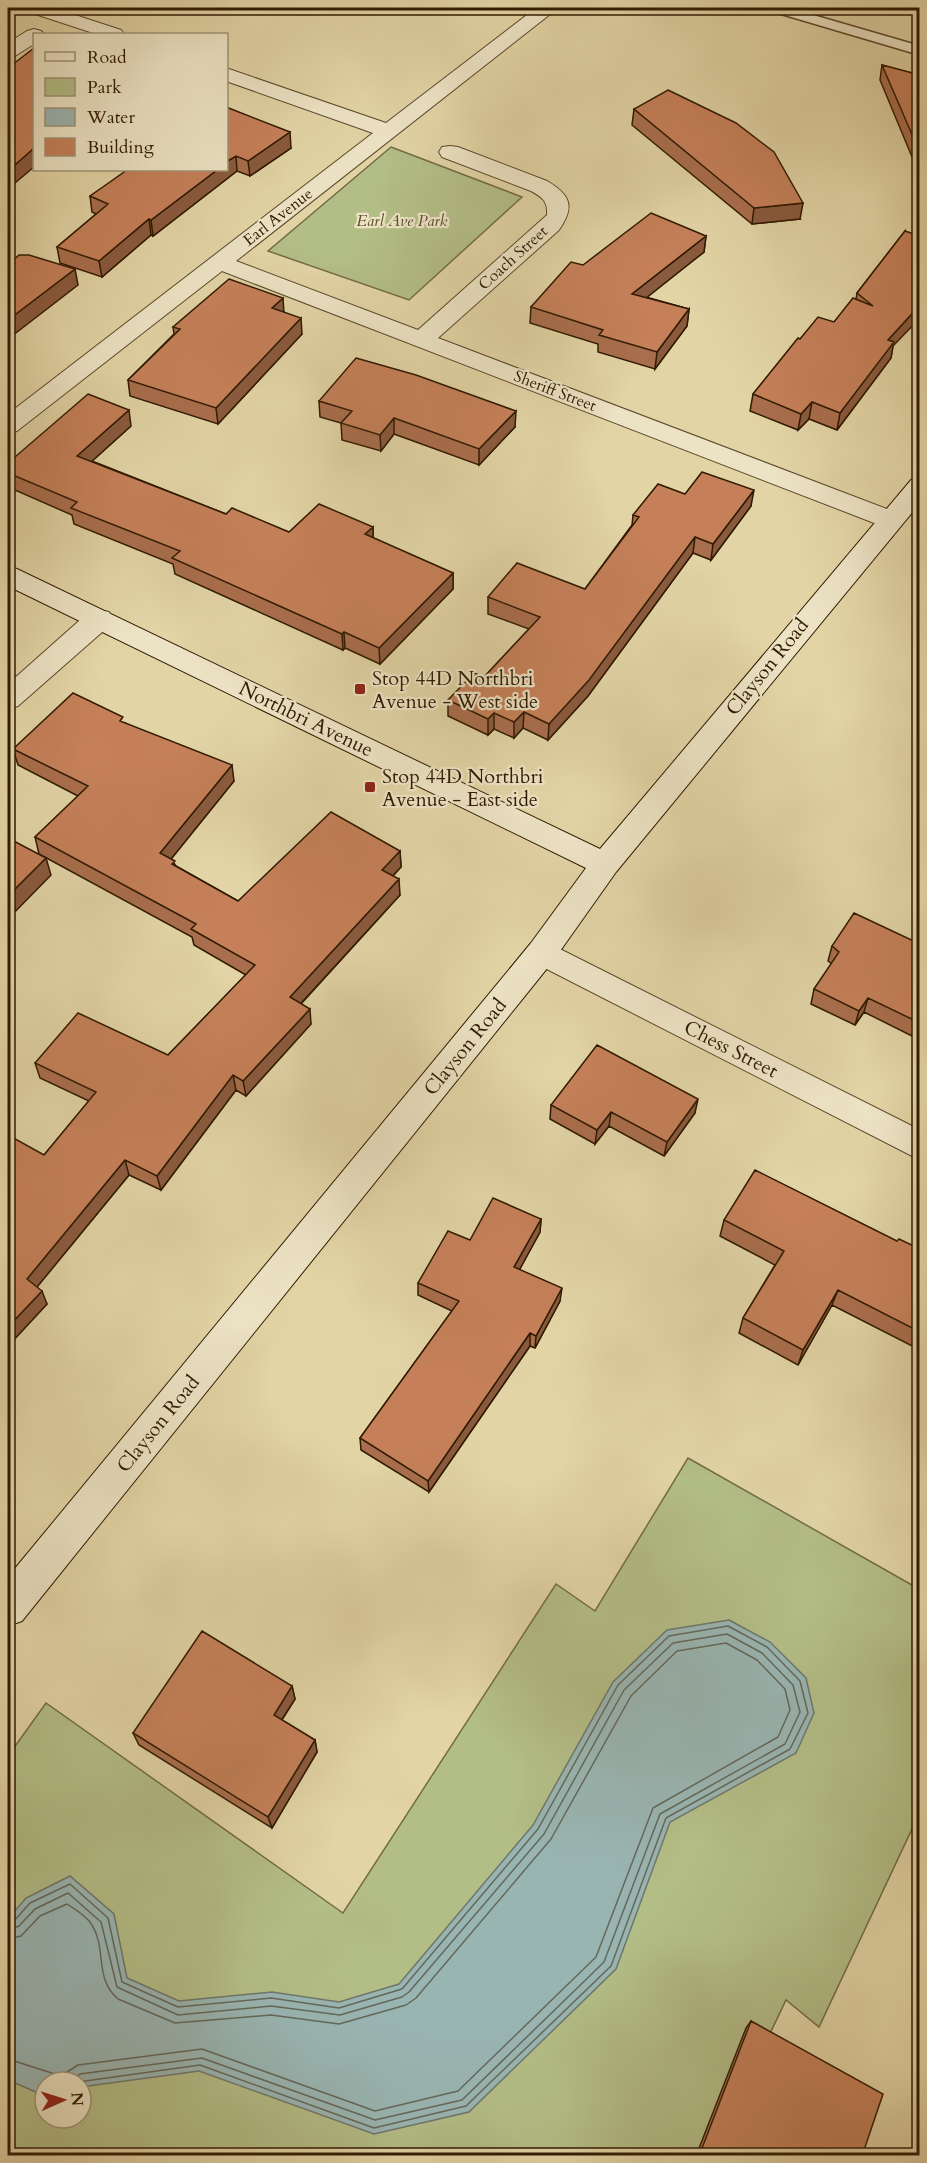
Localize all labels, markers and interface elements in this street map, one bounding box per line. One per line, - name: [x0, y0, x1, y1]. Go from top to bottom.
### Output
- legend: [33, 33, 228, 171]
- text: Road: [87, 45, 127, 70]
- text: Park: [87, 75, 122, 100]
- text: Water: [86, 105, 136, 130]
- text: Building: [87, 135, 155, 160]
- street label: Earl Avenue: [239, 183, 317, 251]
- park label: Earl Ave Park: [356, 210, 448, 232]
- street label: Coach Street: [473, 221, 553, 295]
- street label: Sheriff Street: [511, 365, 599, 417]
- street label: Clayson Road: [719, 612, 815, 721]
- place label: Stop 44D Northbri Avenue - West side: [372, 665, 538, 715]
- street label: Northbri Avenue: [234, 675, 378, 763]
- marker: Stop 44D Northbri Avenue - West side: [353, 682, 367, 696]
- place label: Stop 44D Northbri Avenue - East side: [382, 763, 544, 813]
- marker: Stop 44D Northbri Avenue - East side: [363, 780, 377, 794]
- street label: Clayson Road: [417, 992, 513, 1101]
- street label: Chess Street: [679, 1014, 783, 1085]
- street label: Clayson Road: [110, 1369, 206, 1478]
- north arrow: [33, 2070, 93, 2130]
- text: N: [66, 2092, 88, 2107]

